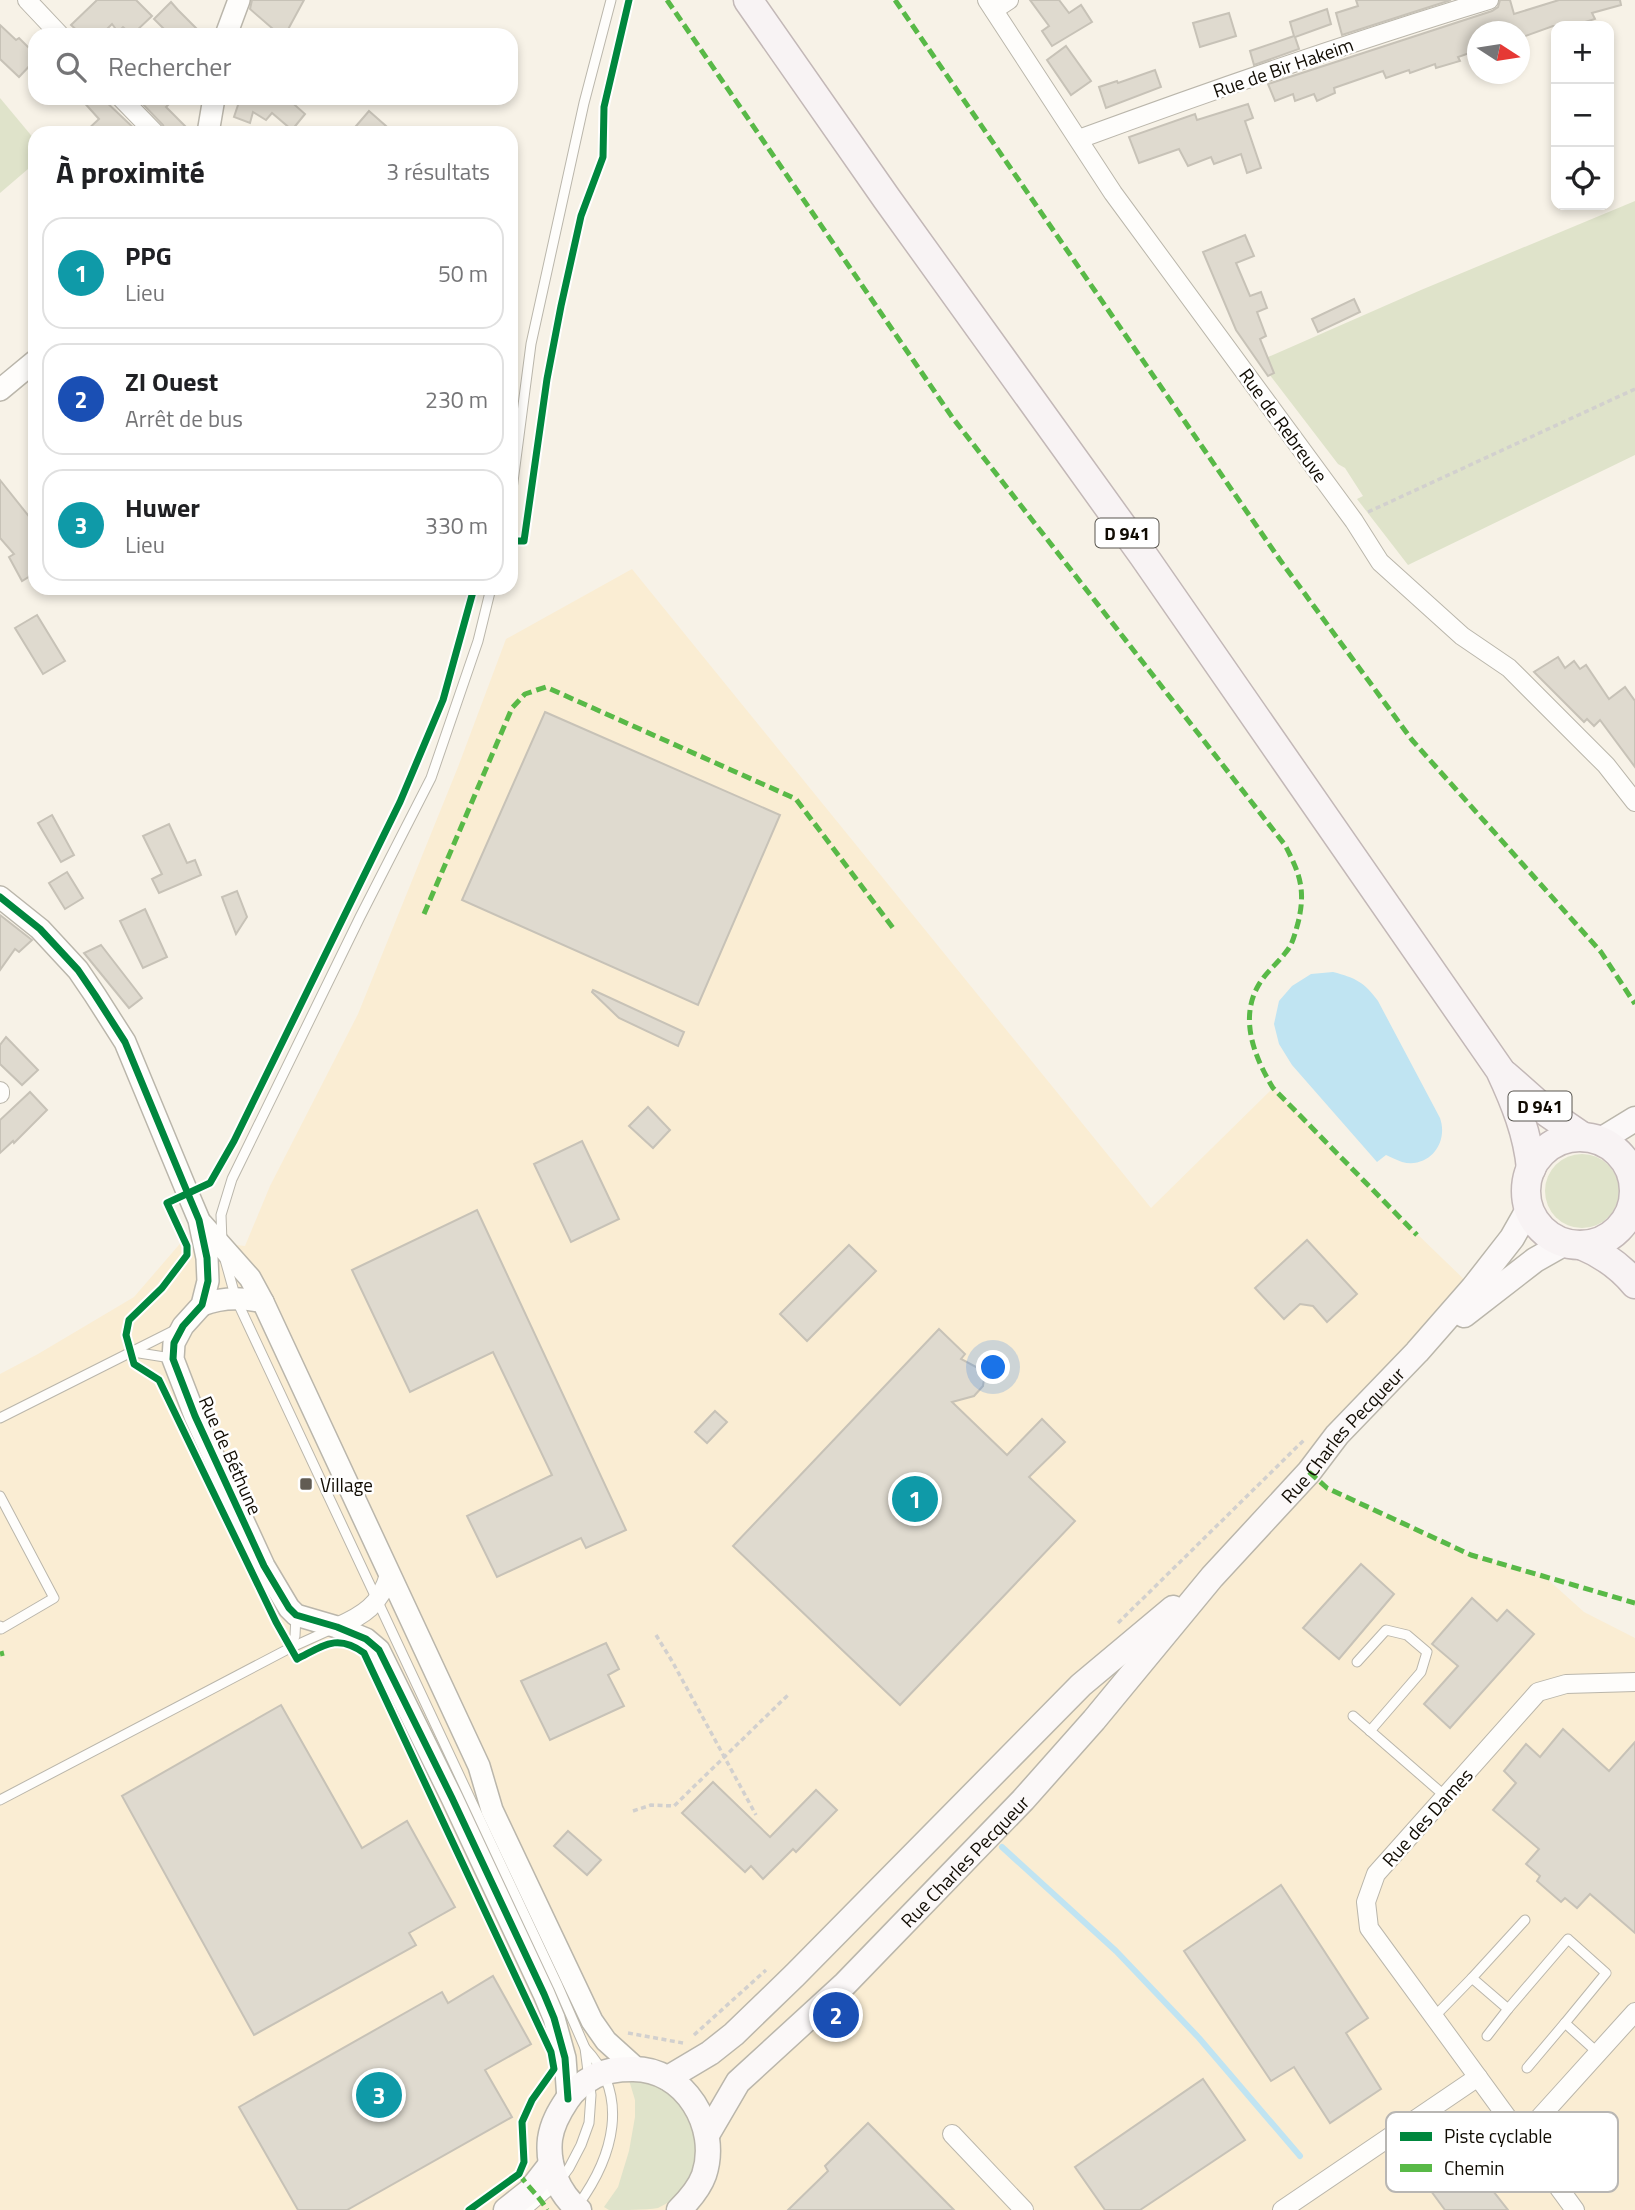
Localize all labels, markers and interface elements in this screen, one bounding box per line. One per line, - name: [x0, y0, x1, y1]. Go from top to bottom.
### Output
- north arrow: [1467, 21, 1530, 84]
- map controls: [1551, 21, 1614, 210]
- button: +: [1551, 21, 1614, 84]
- search box: [28, 28, 518, 105]
- street label: Rue de Bir Hakeim: [1209, 29, 1357, 105]
- text: Rechercher: [108, 47, 232, 86]
- icon: search: [52, 48, 90, 86]
- button: −: [1551, 84, 1614, 147]
- button: locate: [1551, 147, 1614, 210]
- text: À proximité: [56, 149, 205, 195]
- text: 3 résultats: [386, 154, 490, 189]
- text: PPG: [125, 236, 172, 275]
- text: 1: [75, 256, 87, 291]
- text: 50 m: [438, 256, 488, 291]
- text: Lieu: [125, 275, 165, 310]
- text: ZI Ouest: [125, 362, 218, 401]
- street label: Rue de Rebreuve: [1233, 362, 1335, 488]
- text: 2: [75, 382, 87, 417]
- text: 230 m: [425, 382, 488, 417]
- text: Arrêt de bus: [125, 401, 243, 436]
- text: Huwer: [125, 488, 200, 527]
- text: 3: [75, 508, 87, 543]
- text: 330 m: [425, 508, 488, 543]
- road number: D 941: [1096, 518, 1158, 548]
- text: Lieu: [125, 527, 165, 562]
- road number: D 941: [1508, 1092, 1572, 1120]
- your location: [976, 1350, 1010, 1384]
- street label: Rue Charles Pecqueur: [1273, 1359, 1411, 1509]
- street label: Rue de Béthune: [192, 1391, 270, 1519]
- place label: Village: [320, 1470, 373, 1499]
- pin: 1: [892, 1473, 938, 1525]
- marker: Village: [298, 1476, 314, 1492]
- street label: Rue des Dames: [1375, 1761, 1479, 1873]
- street label: Rue Charles Pecqueur: [893, 1788, 1036, 1934]
- pin: 2: [813, 1989, 859, 2041]
- pin: 3: [356, 2069, 402, 2121]
- legend: [1386, 2112, 1618, 2192]
- text: Piste cyclable: [1444, 2121, 1552, 2150]
- text: Chemin: [1444, 2153, 1504, 2182]

